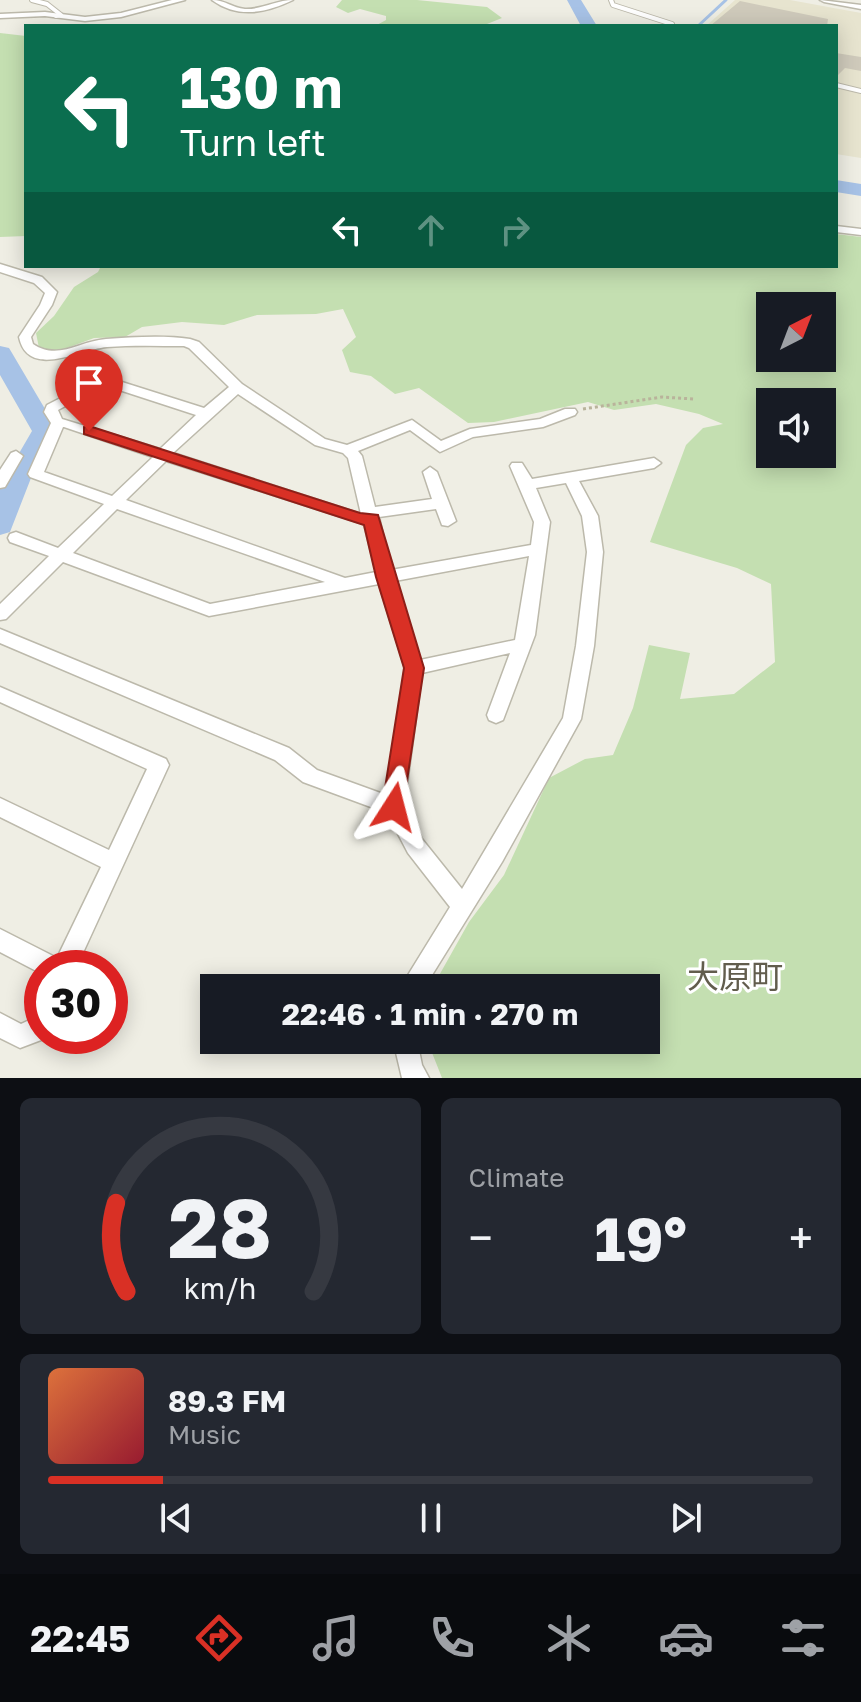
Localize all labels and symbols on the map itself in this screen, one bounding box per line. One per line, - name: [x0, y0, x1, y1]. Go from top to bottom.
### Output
- north arrow: [756, 292, 836, 372]
- pin: [55, 349, 123, 431]
- position arrow: [352, 765, 436, 849]
- speed limit sign: 30: [24, 950, 128, 1054]
- district label: 大原町: [687, 957, 783, 995]

